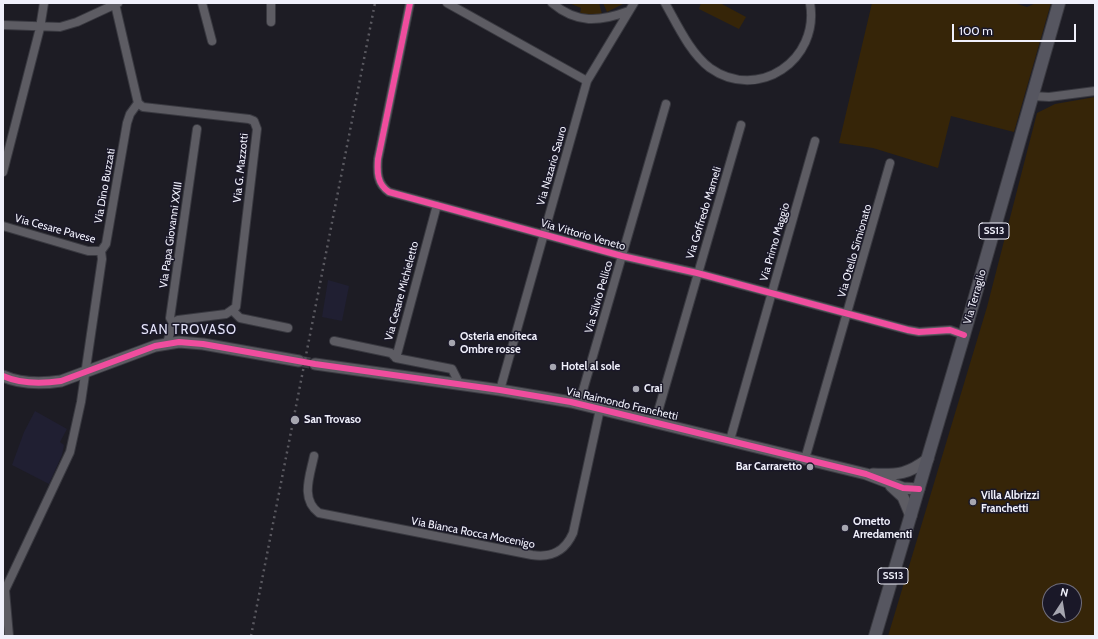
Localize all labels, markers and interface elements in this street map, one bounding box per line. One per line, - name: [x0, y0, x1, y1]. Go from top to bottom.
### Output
- scale bar: [954, 16, 1078, 42]
- text: 100 m: [959, 23, 993, 38]
- street label: Via Nazario Sauro: [534, 125, 570, 207]
- street label: Via G. Mazzotti: [231, 133, 251, 203]
- street label: Via Dino Buzzati: [92, 147, 118, 225]
- street label: Via Goffredo Mameli: [684, 165, 724, 261]
- street label: Via Papa Giovanni XXIII: [157, 181, 185, 289]
- street label: Via Primo Maggio: [757, 201, 793, 283]
- street label: Via Otello Simionato: [835, 203, 875, 299]
- street label: Via Cesare Pavese: [13, 212, 97, 246]
- street label: Via Vittorio Veneto: [539, 217, 627, 253]
- road number: SS13: [979, 223, 1009, 239]
- street label: Via Cesare Michieletto: [382, 240, 422, 342]
- street label: Via Silvio Pellico: [582, 259, 616, 335]
- street label: Via Terraglio: [961, 268, 989, 326]
- district label: SAN TROVASO: [141, 322, 237, 338]
- place label: Osteria enoiteca Ombre rosse: [460, 330, 537, 356]
- marker: Osteria enoiteca Ombre rosse: [447, 338, 457, 348]
- place label: Hotel al sole: [561, 360, 620, 374]
- marker: Hotel al sole: [548, 362, 558, 372]
- place label: Crai: [644, 382, 662, 396]
- marker: Crai: [631, 384, 641, 394]
- street label: Via Raimondo Franchetti: [565, 385, 679, 423]
- place label: San Trovaso: [304, 413, 361, 427]
- marker: San Trovaso: [289, 414, 301, 426]
- place label: Bar Carraretto: [736, 460, 802, 474]
- marker: Bar Carraretto: [805, 462, 815, 472]
- place label: Villa Albrizzi Franchetti: [981, 489, 1039, 515]
- marker: Villa Albrizzi Franchetti: [968, 497, 978, 507]
- street label: Via Bianca Rocca Mocenigo: [410, 515, 536, 551]
- place label: Ometto Arredamenti: [853, 515, 912, 541]
- marker: Ometto Arredamenti: [840, 523, 850, 533]
- road number: SS13: [878, 568, 908, 584]
- north arrow: [1042, 583, 1082, 623]
- text: N: [1059, 585, 1070, 600]

